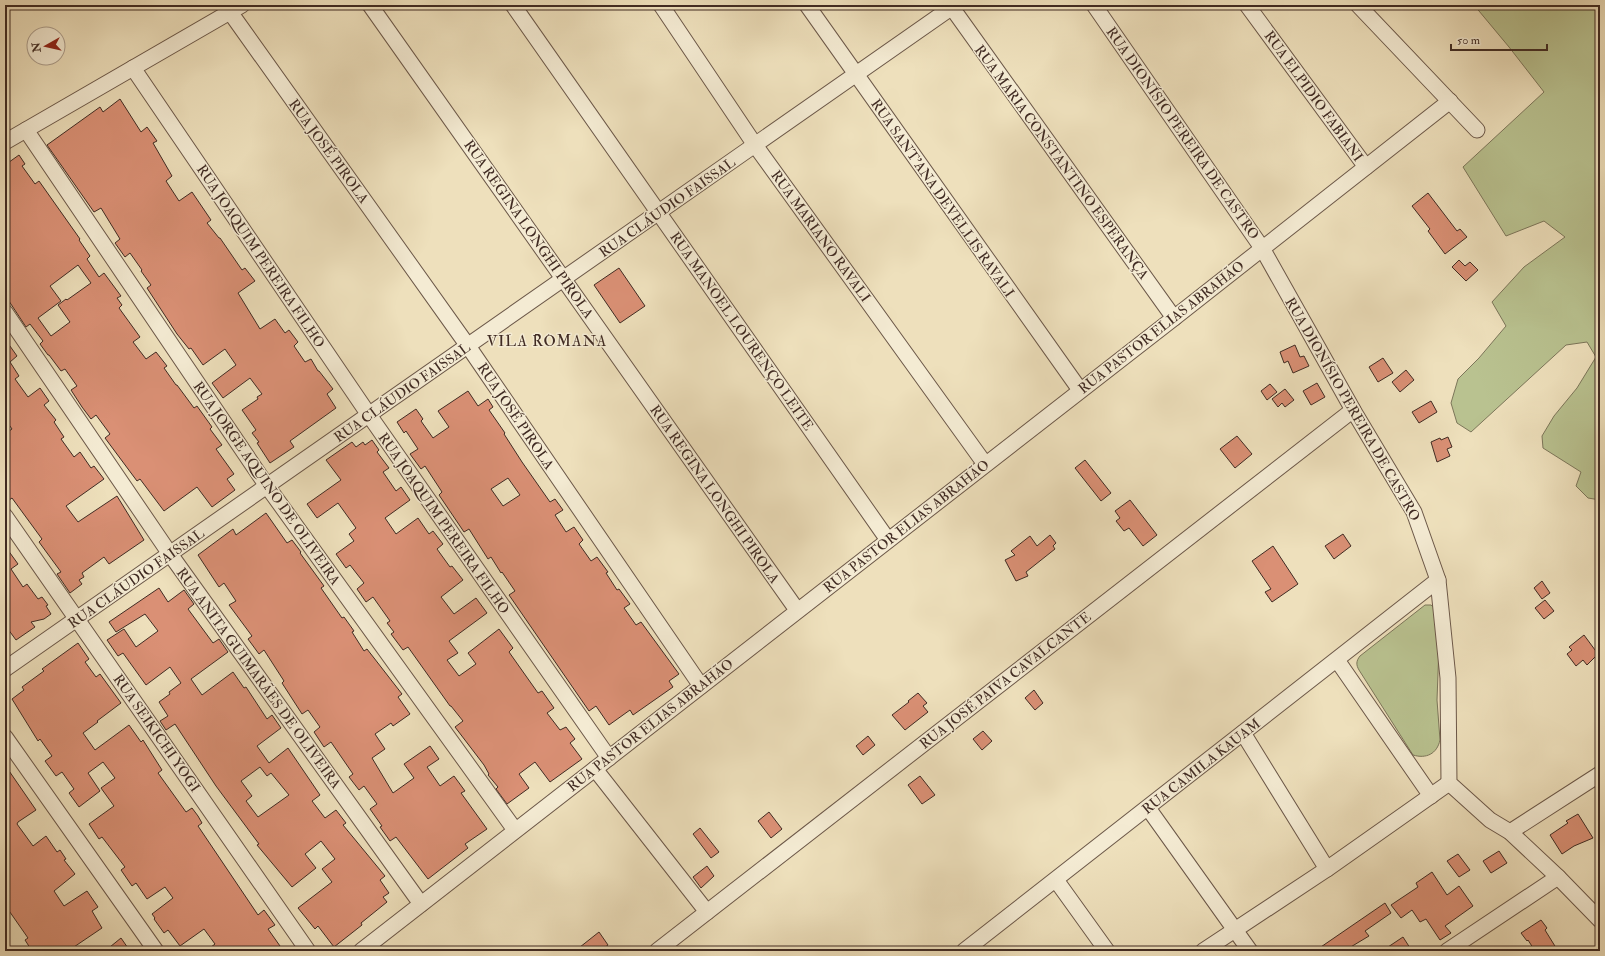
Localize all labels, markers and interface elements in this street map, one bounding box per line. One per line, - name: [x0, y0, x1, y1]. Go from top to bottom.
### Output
- street label: RUA DIONÍSIO PEREIRA DE CASTRO: [1102, 24, 1263, 243]
- north arrow: [26, 26, 66, 66]
- scale bar: [1451, 26, 1547, 52]
- street label: RUA ELPIDIO FABIANI: [1261, 28, 1367, 165]
- text: 50 m: [1457, 33, 1481, 48]
- text: N: [29, 40, 44, 54]
- street label: RUA MARIA CONSTANTINO ESPERANÇA: [971, 42, 1152, 283]
- street label: RUA JOSÉ PIROLA: [285, 96, 372, 207]
- street label: RUA SANT'ANA DEVELLIS RAVALI: [867, 96, 1018, 301]
- street label: RUA REGINA LONGHI PIROLA: [460, 137, 597, 322]
- street label: RUA CLÁUDIO FAISSAL: [596, 154, 739, 261]
- street label: RUA JOAQUIM PEREIRA FILHO: [193, 162, 328, 351]
- street label: RUA MARIANO RAVALI: [767, 167, 874, 306]
- street label: RUA MANOEL LOURENÇO LEITE: [666, 229, 817, 434]
- street label: RUA PASTOR ELIAS ABRAHÃO: [1075, 257, 1248, 397]
- street label: RUA DIONÍSIO PEREIRA DE CASTRO: [1281, 294, 1424, 524]
- district label: VILA ROMANA: [487, 332, 607, 351]
- street label: RUA CLÁUDIO FAISSAL: [331, 339, 474, 446]
- street label: RUA JOSÉ PIROLA: [474, 360, 558, 473]
- street label: RUA JORGE AQUINO DE OLIVEIRA: [189, 378, 344, 588]
- street label: RUA REGINA LONGHI PIROLA: [646, 402, 783, 587]
- street label: RUA JOAQUIM PEREIRA FILHO: [374, 429, 513, 617]
- street label: RUA PASTOR ELIAS ABRAHÃO: [820, 456, 993, 596]
- street label: RUA CLÁUDIO FAISSAL: [65, 525, 208, 632]
- street label: RUA ANITA GUIMARÃES DE OLIVEIRA: [173, 565, 345, 792]
- street label: RUA JOSÉ PAIVA CAVALCANTE: [916, 608, 1094, 753]
- street label: RUA PASTOR ELIAS ABRAHÃO: [564, 655, 737, 795]
- street label: RUA SEIKICHI YOGI: [109, 671, 204, 796]
- street label: RUA CAMILA KAUAM: [1139, 715, 1264, 818]

